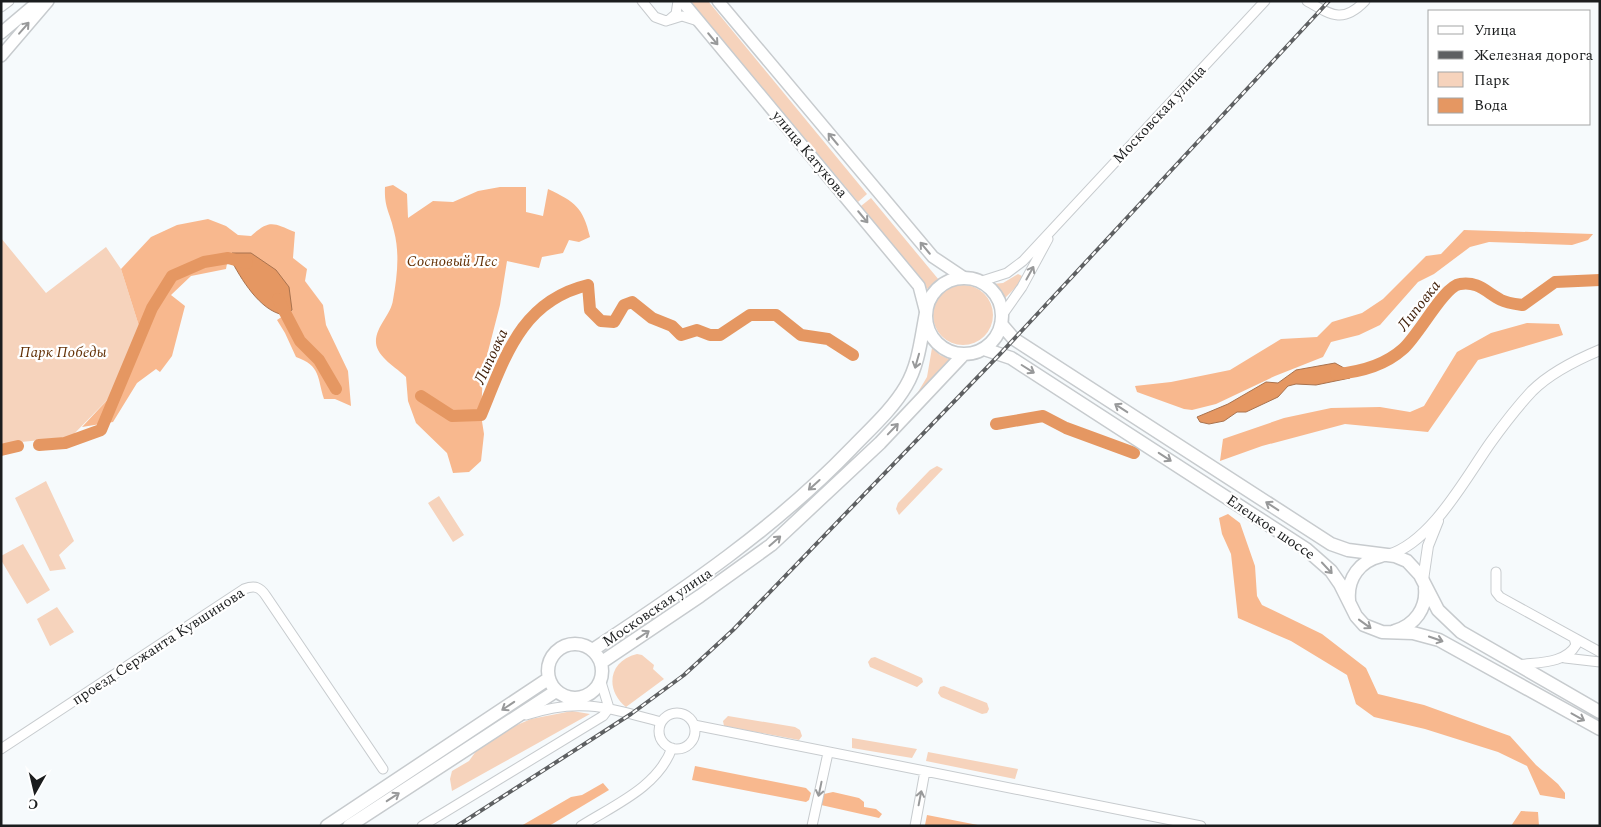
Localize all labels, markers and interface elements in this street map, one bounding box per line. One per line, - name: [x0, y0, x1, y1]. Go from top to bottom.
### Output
- legend: [1428, 10, 1591, 125]
- text: Улица: [1474, 19, 1517, 42]
- one-way arrow: [19, 22, 30, 35]
- one-way arrow: [708, 32, 719, 45]
- text: Железная дорога: [1474, 44, 1594, 67]
- street label: Московская улица: [1107, 59, 1212, 169]
- text: Парк: [1474, 69, 1510, 92]
- text: Вода: [1474, 94, 1508, 117]
- street label: улица Катукова: [765, 105, 854, 204]
- one-way arrow: [827, 132, 839, 145]
- one-way arrow: [857, 210, 868, 223]
- one-way arrow: [919, 241, 930, 254]
- park label: Сосновый Лес: [407, 250, 498, 273]
- one-way arrow: [1026, 266, 1035, 281]
- water label: Липовка: [1391, 275, 1446, 337]
- water label: Липовка: [467, 325, 514, 389]
- park label: Парк Победы: [19, 341, 107, 364]
- one-way arrow: [911, 352, 921, 368]
- one-way arrow: [1020, 364, 1034, 374]
- one-way arrow: [1114, 403, 1128, 413]
- one-way arrow: [887, 423, 899, 435]
- one-way arrow: [1157, 452, 1171, 462]
- one-way arrow: [808, 479, 821, 490]
- street label: Елецкое шоссе: [1222, 489, 1320, 566]
- one-way arrow: [1265, 501, 1279, 511]
- one-way arrow: [769, 535, 782, 547]
- street label: Московская улица: [598, 562, 717, 653]
- one-way arrow: [1321, 562, 1333, 574]
- street label: проезд Сержанта Кувшинова: [67, 581, 250, 711]
- one-way arrow: [1358, 619, 1372, 629]
- one-way arrow: [635, 630, 649, 640]
- one-way arrow: [1428, 635, 1443, 644]
- one-way arrow: [501, 701, 515, 711]
- one-way arrow: [1571, 712, 1586, 722]
- north arrow: [10, 767, 60, 817]
- one-way arrow: [815, 781, 824, 797]
- one-way arrow: [916, 791, 925, 807]
- one-way arrow: [386, 792, 400, 802]
- text: С: [27, 793, 40, 815]

